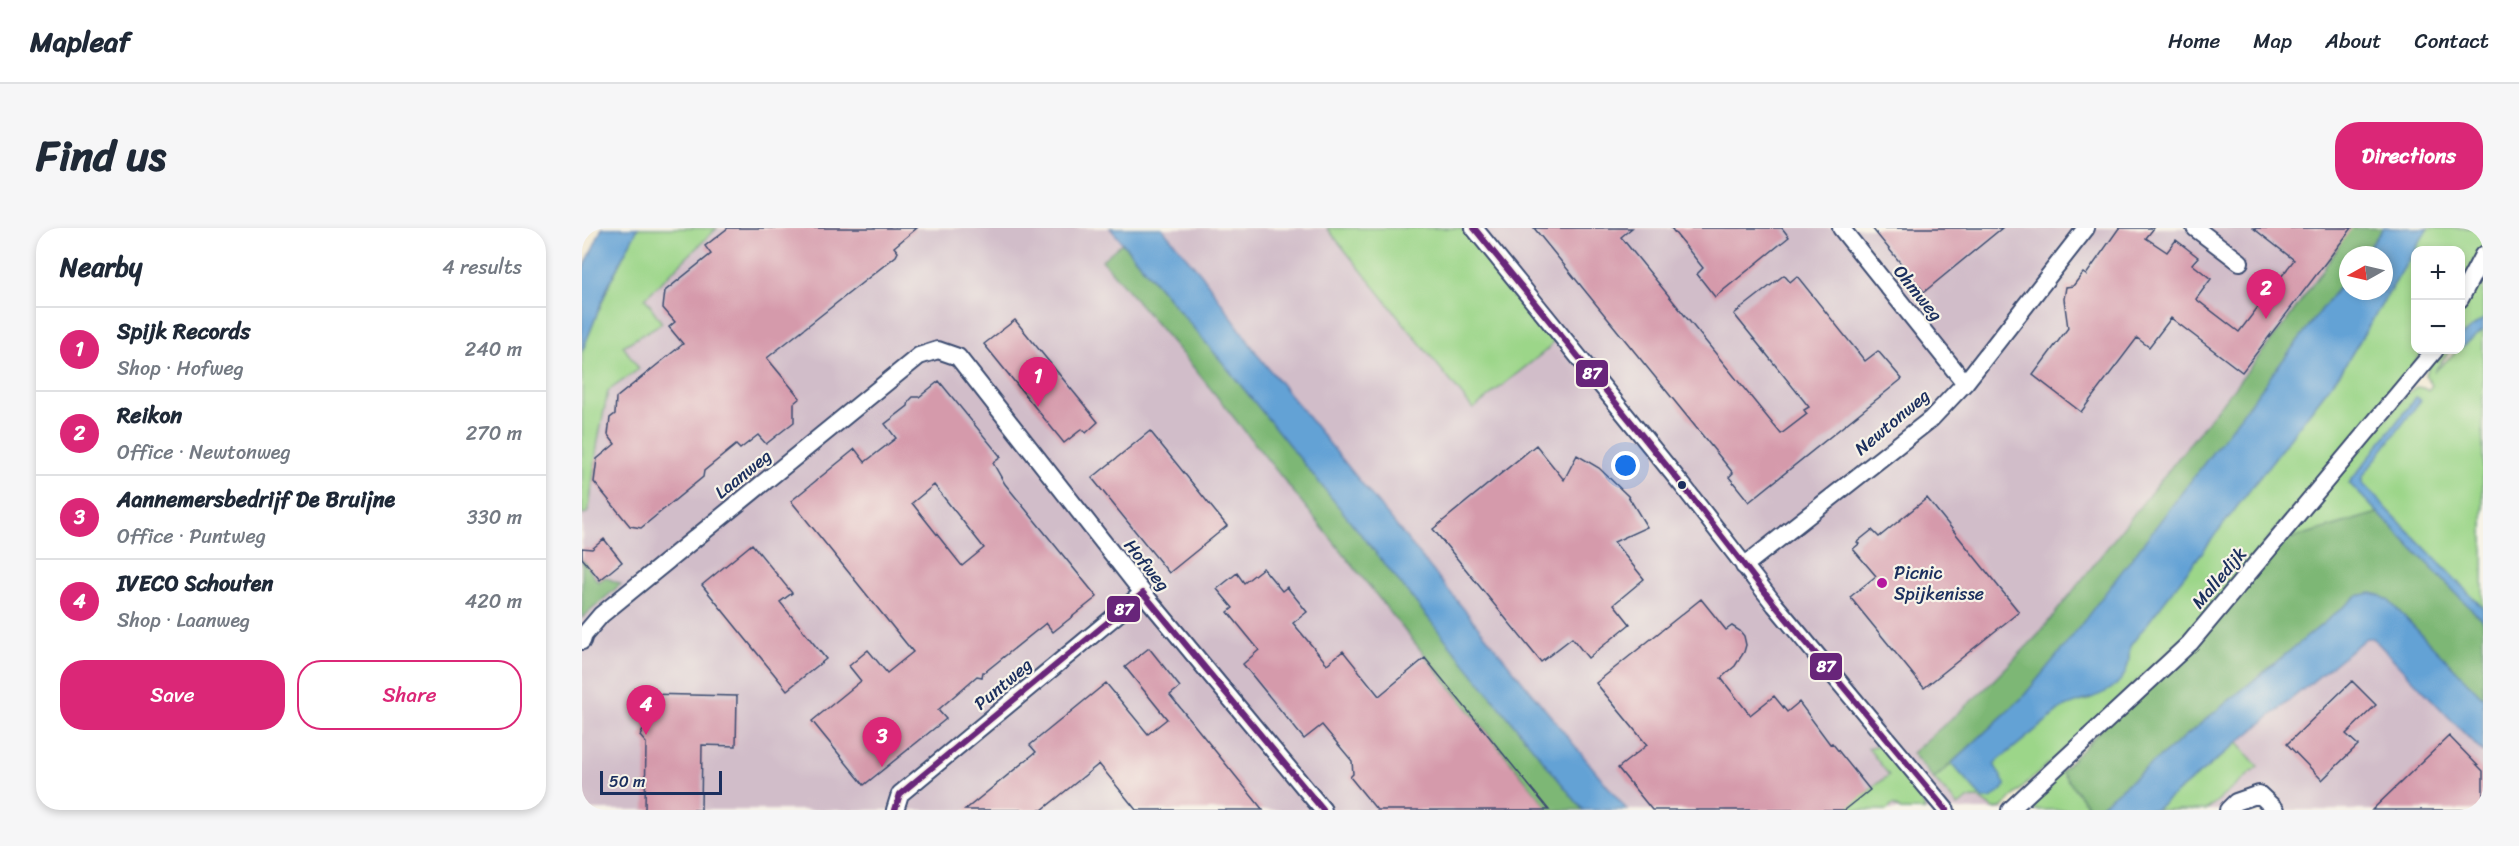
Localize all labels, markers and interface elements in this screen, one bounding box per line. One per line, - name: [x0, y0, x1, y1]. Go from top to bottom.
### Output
- text: Mapleaf: [30, 17, 130, 66]
- text: Home: [2168, 22, 2220, 60]
- text: Map: [2253, 22, 2292, 60]
- text: About: [2325, 22, 2382, 60]
- text: Contact: [2415, 22, 2489, 60]
- text: Find us: [36, 119, 166, 193]
- button: Directions: [2335, 122, 2483, 190]
- text: Nearby: [60, 244, 142, 290]
- north arrow: [2339, 246, 2393, 300]
- map controls: [2411, 246, 2465, 354]
- button: +: [2411, 246, 2465, 300]
- text: 4 results: [442, 250, 522, 285]
- street label: Ohmweg: [1885, 257, 1951, 329]
- pin: 2: [2246, 270, 2286, 319]
- button: −: [2411, 300, 2465, 354]
- text: Spijk Records: [117, 312, 250, 351]
- text: 1: [75, 332, 84, 367]
- text: 240 m: [465, 332, 522, 367]
- text: Shop · Hofweg: [117, 351, 244, 386]
- pin: 1: [1018, 358, 1058, 407]
- line badge: 87: [1575, 359, 1609, 388]
- text: 87: [1582, 359, 1603, 388]
- street label: Newtonweg: [1847, 380, 1937, 464]
- text: Reikon: [117, 396, 182, 435]
- text: 2: [74, 416, 85, 451]
- text: 270 m: [466, 416, 522, 451]
- text: Office · Newtonweg: [117, 435, 291, 470]
- street label: Laanweg: [707, 441, 779, 507]
- your location: [1611, 451, 1640, 480]
- unlabelled marker: [1676, 479, 1688, 491]
- text: Aannemersbedrijf De Bruijne: [117, 480, 395, 519]
- text: 3: [74, 500, 85, 535]
- text: 330 m: [467, 500, 522, 535]
- text: Office · Puntweg: [117, 519, 266, 554]
- street label: Hofweg: [1115, 531, 1179, 599]
- street label: Malledijk: [2183, 539, 2255, 616]
- place label: Picnic Spijkenisse: [1894, 557, 1984, 610]
- text: IVECO Schouten: [117, 564, 273, 603]
- marker: Picnic Spijkenisse: [1875, 576, 1889, 590]
- text: 4: [73, 584, 86, 619]
- text: 420 m: [465, 584, 522, 619]
- line badge: 87: [1106, 595, 1141, 623]
- text: 87: [1114, 595, 1135, 624]
- text: Shop · Laanweg: [117, 603, 250, 638]
- street label: Puntweg: [966, 650, 1040, 718]
- line badge: 87: [1809, 652, 1843, 681]
- text: 87: [1816, 652, 1837, 681]
- button: Save: [60, 660, 285, 730]
- button: Share: [297, 660, 522, 730]
- pin: 4: [626, 686, 666, 735]
- pin: 3: [862, 718, 902, 767]
- text: 50 m: [609, 767, 645, 796]
- scale bar: [600, 768, 722, 796]

